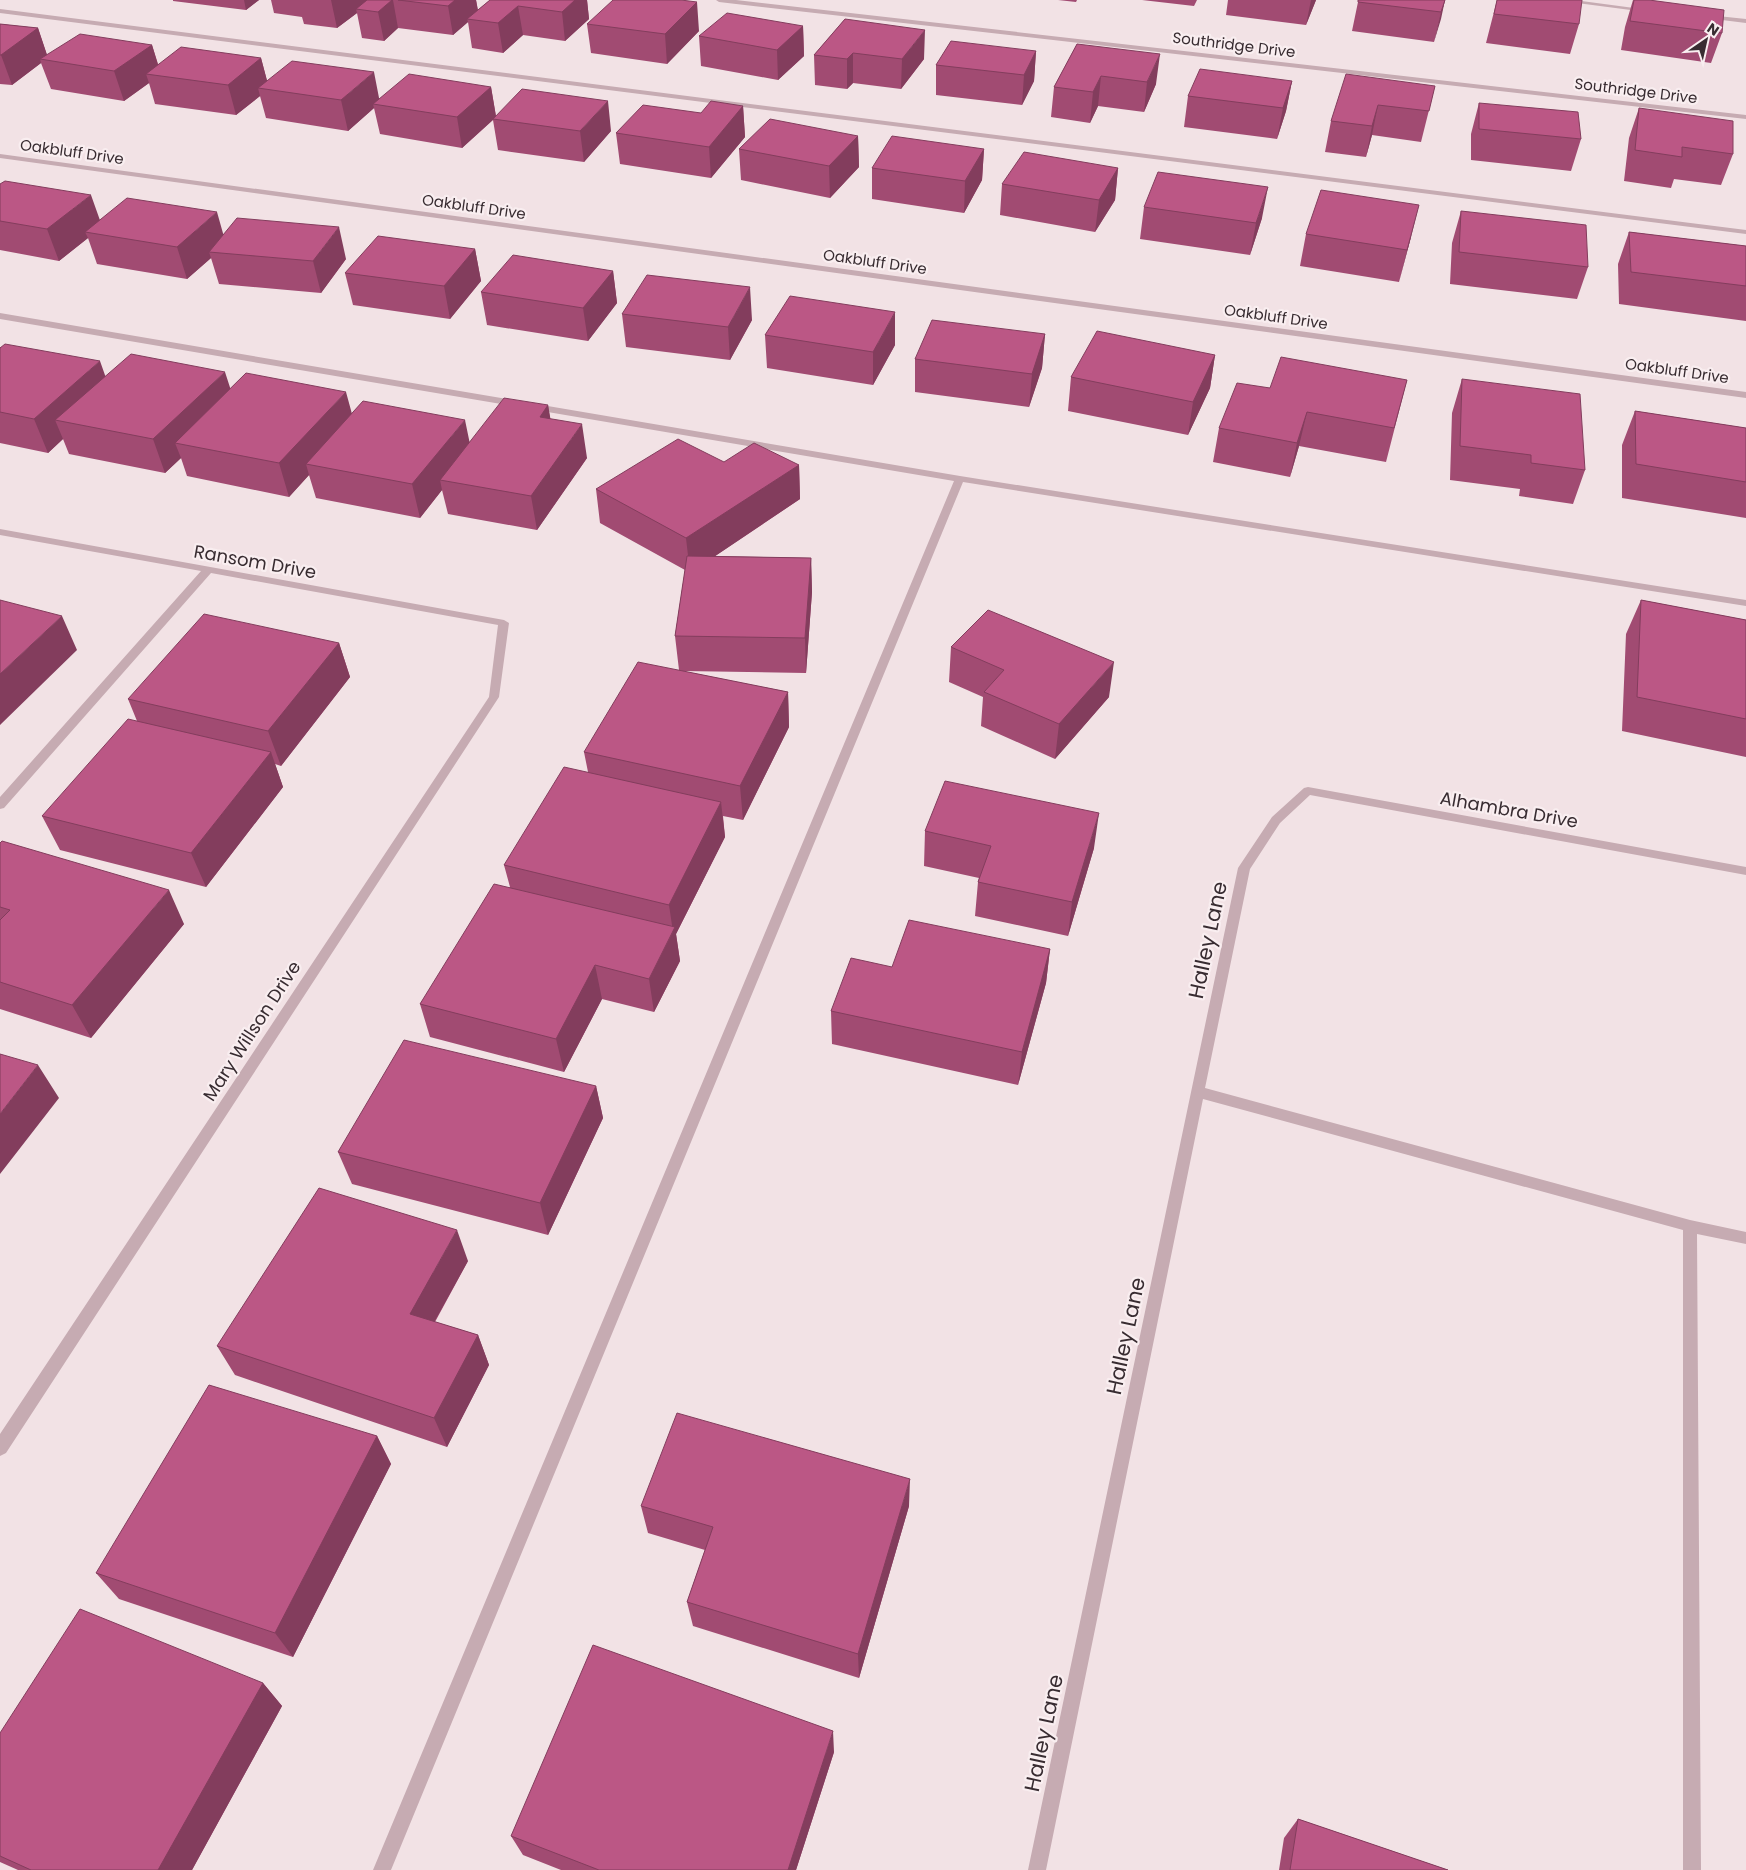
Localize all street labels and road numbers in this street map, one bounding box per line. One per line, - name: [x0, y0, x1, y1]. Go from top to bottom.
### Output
- street label: Southridge Drive: [1171, 27, 1297, 62]
- street label: Southridge Drive: [1573, 73, 1699, 108]
- street label: Oakbluff Drive: [19, 134, 125, 169]
- street label: Oakbluff Drive: [421, 189, 527, 224]
- street label: Oakbluff Drive: [822, 244, 928, 279]
- street label: Oakbluff Drive: [1223, 299, 1329, 334]
- street label: Oakbluff Drive: [1624, 353, 1730, 388]
- street label: Ransom Drive: [192, 538, 318, 585]
- street label: Alhambra Drive: [1438, 785, 1580, 834]
- street label: Halley Lane: [1181, 879, 1234, 1001]
- street label: Mary Willson Drive: [197, 956, 306, 1106]
- street label: Halley Lane: [1099, 1275, 1152, 1397]
- street label: Halley Lane: [1017, 1672, 1070, 1794]

